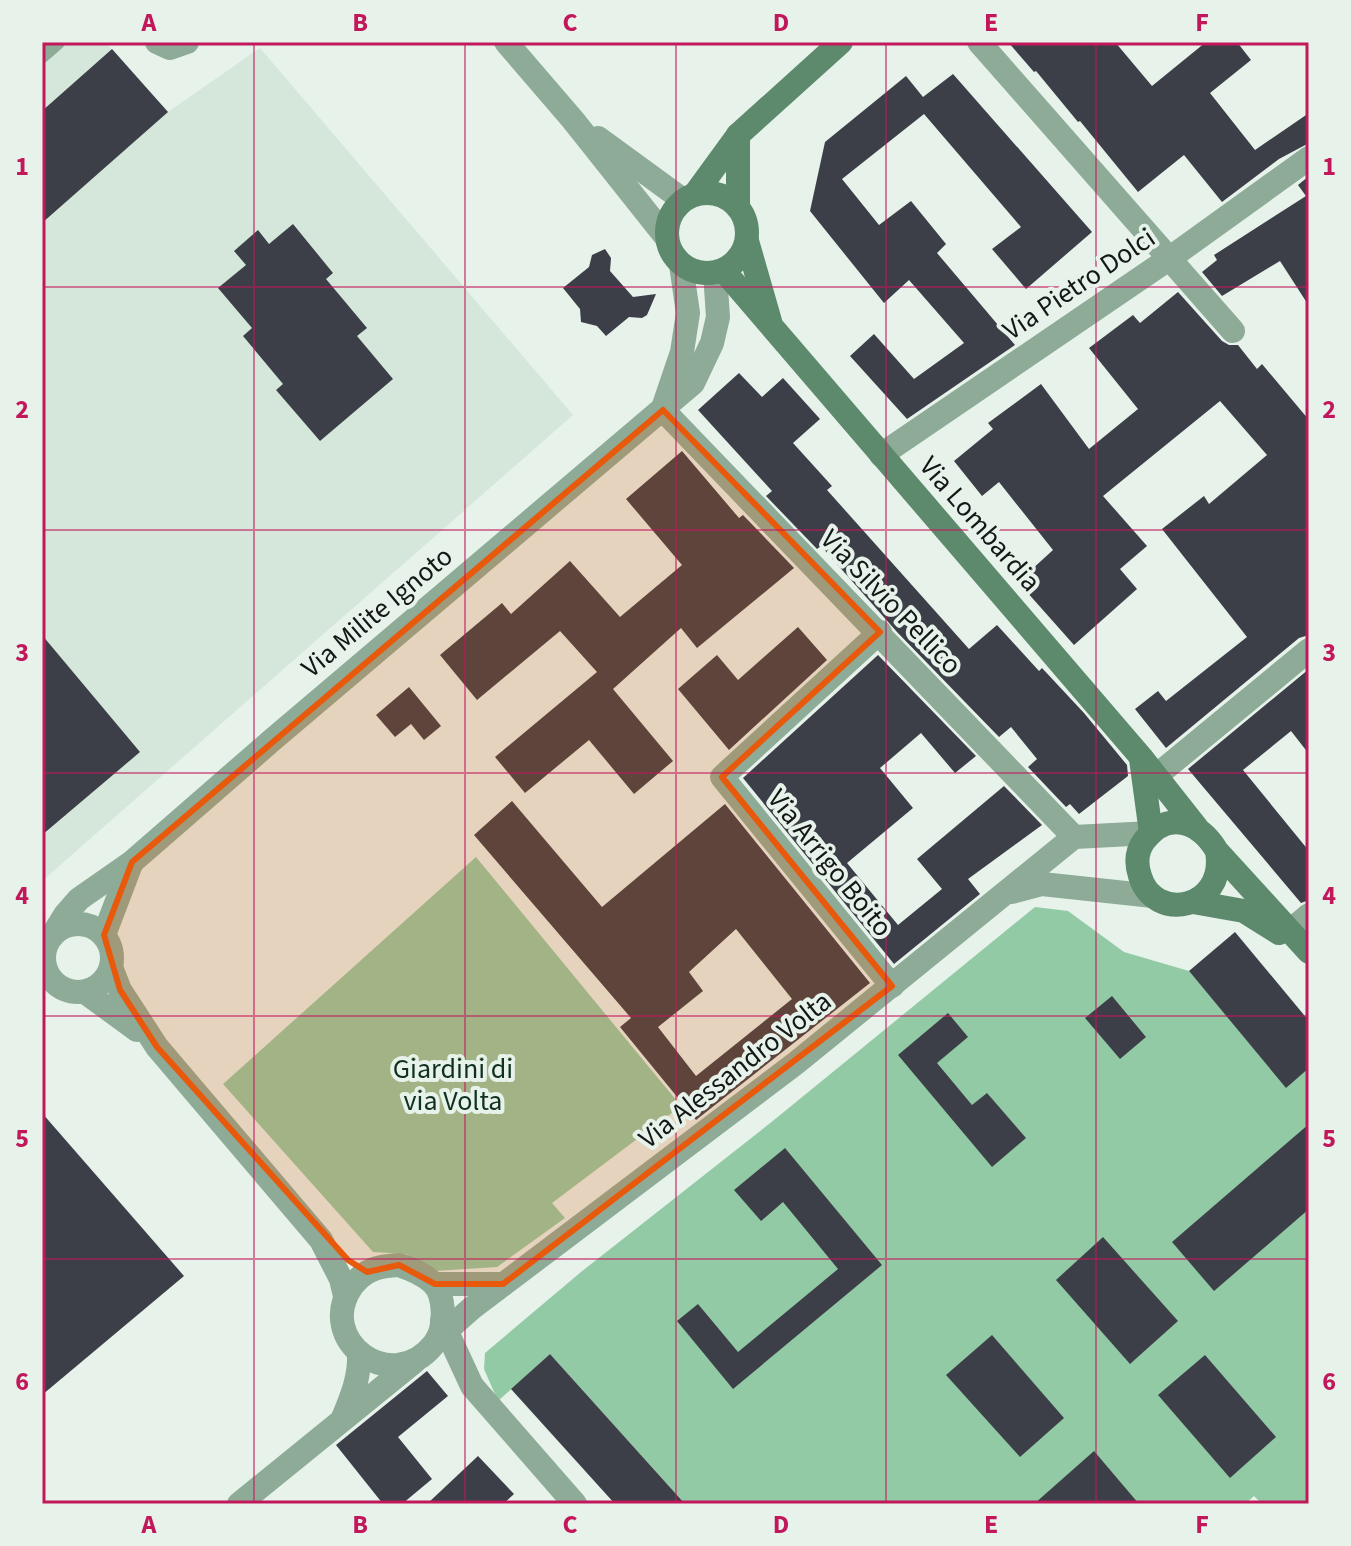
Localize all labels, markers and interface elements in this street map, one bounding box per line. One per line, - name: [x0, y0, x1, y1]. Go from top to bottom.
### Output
- text: A: [141, 4, 158, 41]
- text: B: [352, 4, 368, 41]
- text: C: [562, 4, 578, 41]
- text: D: [773, 4, 789, 41]
- text: E: [984, 4, 998, 41]
- text: F: [1195, 4, 1209, 41]
- text: 1: [15, 148, 29, 185]
- text: 1: [1322, 148, 1336, 185]
- street label: Via Pietro Dolci: [995, 218, 1163, 350]
- text: 2: [15, 391, 29, 428]
- text: 2: [1322, 391, 1336, 428]
- street label: Via Lombardia: [910, 448, 1050, 600]
- street label: Via Silvio Pellico: [811, 520, 971, 684]
- street label: Via Milite Ignoto: [293, 537, 461, 687]
- text: 3: [15, 634, 29, 671]
- text: 3: [1322, 634, 1336, 671]
- street label: Via Arrigo Boito: [758, 781, 902, 945]
- text: 4: [15, 877, 29, 914]
- text: 4: [1322, 877, 1336, 914]
- street label: Via Alessandro Volta: [630, 982, 840, 1158]
- park label: Giardini di via Volta: [393, 1049, 513, 1121]
- text: 5: [15, 1120, 29, 1157]
- text: 5: [1322, 1120, 1336, 1157]
- text: 6: [15, 1363, 29, 1400]
- text: 6: [1322, 1363, 1336, 1400]
- text: A: [141, 1506, 158, 1543]
- text: B: [352, 1506, 368, 1543]
- text: C: [562, 1506, 578, 1543]
- text: D: [773, 1506, 789, 1543]
- text: E: [984, 1506, 998, 1543]
- text: F: [1195, 1506, 1209, 1543]

